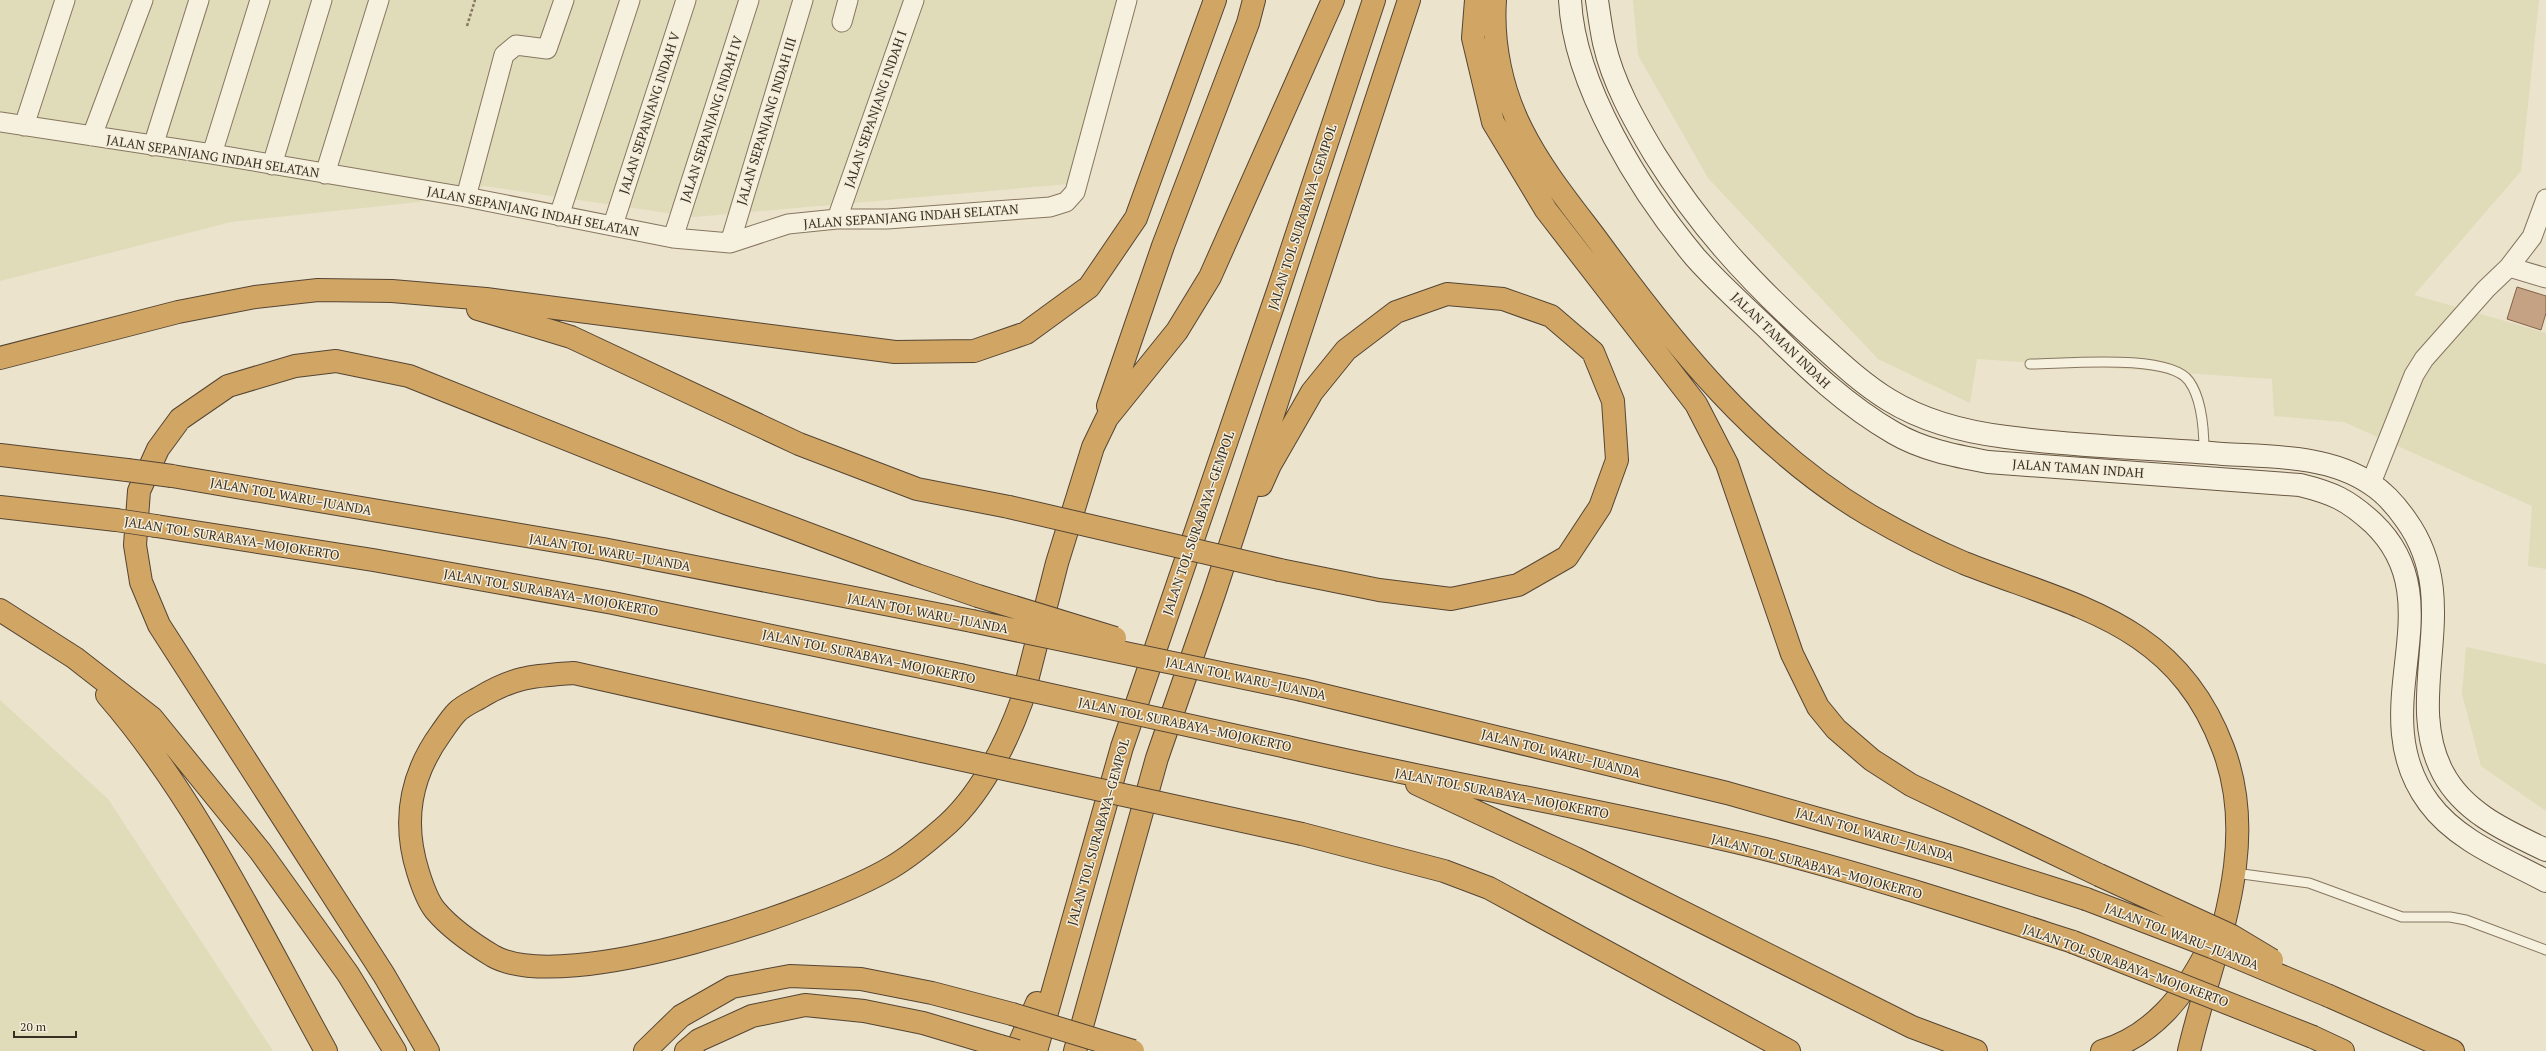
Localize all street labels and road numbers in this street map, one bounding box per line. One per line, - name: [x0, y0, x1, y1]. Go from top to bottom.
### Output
- street label: JALAN SEPANJANG INDAH I: [840, 28, 910, 190]
- street label: JALAN SEPANJANG INDAH V: [614, 30, 684, 196]
- street label: JALAN SEPANJANG INDAH IV: [676, 33, 747, 205]
- street label: JALAN SEPANJANG INDAH III: [732, 35, 800, 207]
- street label: JALAN TOL SURABAYA–GEMPOL: [1263, 122, 1341, 312]
- street label: JALAN SEPANJANG INDAH SELATAN: [105, 130, 321, 182]
- street label: JALAN SEPANJANG INDAH SELATAN: [425, 182, 641, 240]
- street label: JALAN SEPANJANG INDAH SELATAN: [803, 199, 1020, 232]
- street label: JALAN TAMAN INDAH: [1727, 288, 1835, 393]
- street label: JALAN TOL SURABAYA–GEMPOL: [1158, 428, 1238, 618]
- street label: JALAN TAMAN INDAH: [2012, 454, 2145, 482]
- street label: JALAN TOL WARU–JUANDA: [209, 473, 373, 519]
- street label: JALAN TOL SURABAYA–MOJOKERTO: [123, 512, 341, 564]
- street label: JALAN TOL WARU–JUANDA: [528, 529, 692, 575]
- street label: JALAN TOL SURABAYA–MOJOKERTO: [442, 564, 660, 620]
- street label: JALAN TOL WARU–JUANDA: [846, 589, 1010, 637]
- street label: JALAN TOL SURABAYA–MOJOKERTO: [761, 625, 977, 687]
- street label: JALAN TOL WARU–JUANDA: [1164, 652, 1328, 704]
- street label: JALAN TOL SURABAYA–MOJOKERTO: [1077, 693, 1293, 755]
- street label: JALAN TOL WARU–JUANDA: [1479, 724, 1643, 782]
- street label: JALAN TOL SURABAYA–GEMPOL: [1063, 736, 1133, 928]
- street label: JALAN TOL SURABAYA–MOJOKERTO: [1393, 763, 1611, 823]
- street label: JALAN TOL WARU–JUANDA: [1794, 803, 1956, 865]
- street label: JALAN TOL SURABAYA–MOJOKERTO: [1709, 829, 1925, 903]
- street label: JALAN TOL WARU–JUANDA: [2102, 898, 2262, 974]
- street label: JALAN TOL SURABAYA–MOJOKERTO: [2021, 919, 2231, 1011]

